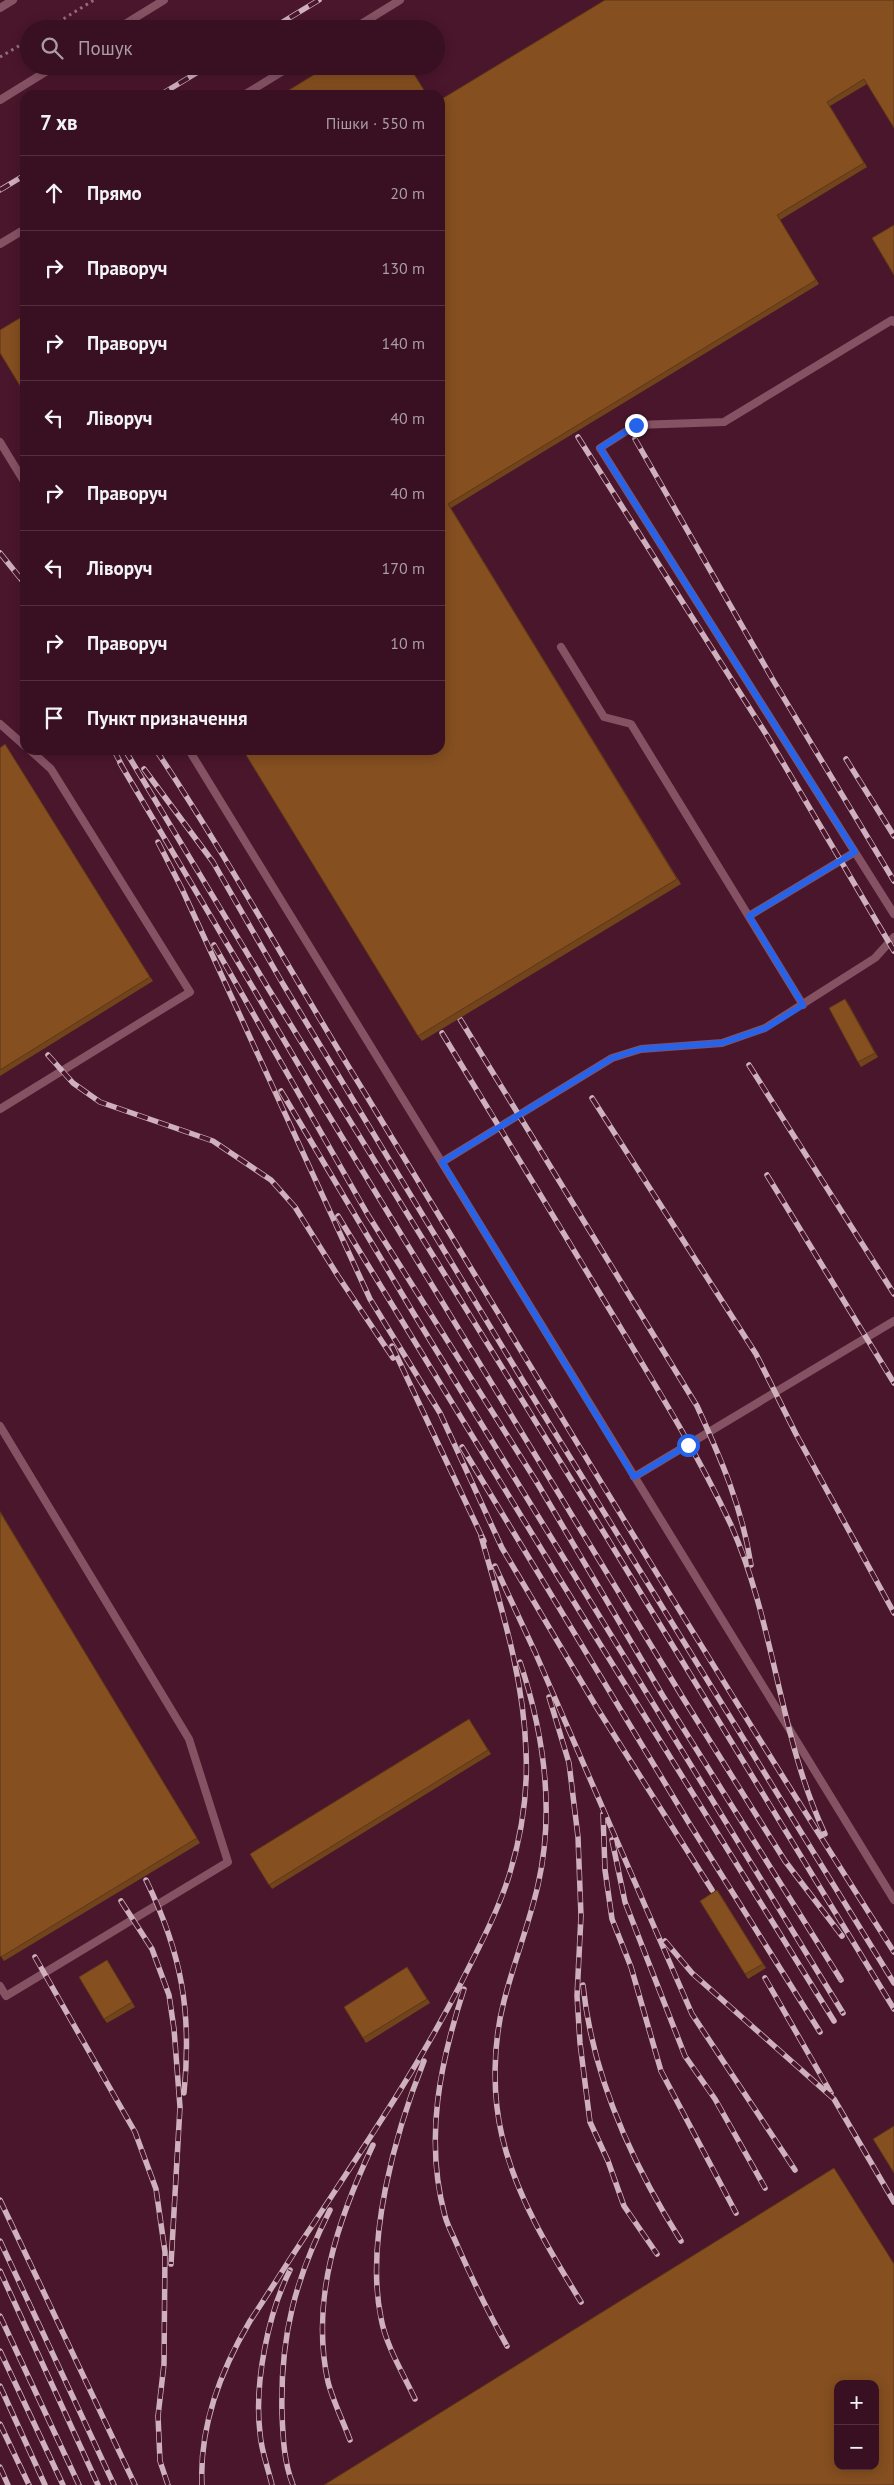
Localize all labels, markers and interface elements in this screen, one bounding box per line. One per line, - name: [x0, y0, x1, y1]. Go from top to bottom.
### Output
- search box: [20, 20, 445, 75]
- icon: search: [38, 34, 66, 62]
- text: Пошук: [78, 36, 133, 60]
- text: 7 хв: [40, 109, 78, 136]
- text: Пішки · 550 m: [326, 113, 425, 133]
- icon: ahead: [40, 179, 68, 207]
- text: Прямо: [87, 181, 142, 205]
- text: 20 m: [390, 183, 425, 203]
- icon: right: [40, 254, 68, 282]
- text: Праворуч: [87, 256, 167, 280]
- text: 130 m: [382, 258, 425, 278]
- icon: right: [40, 329, 68, 357]
- text: Праворуч: [87, 331, 167, 355]
- text: 140 m: [382, 333, 425, 353]
- icon: left: [40, 404, 68, 432]
- text: Ліворуч: [87, 406, 152, 430]
- text: 40 m: [390, 408, 425, 428]
- route end: [625, 414, 648, 437]
- icon: right: [40, 479, 68, 507]
- text: Праворуч: [87, 481, 167, 505]
- text: 40 m: [390, 483, 425, 503]
- icon: left: [40, 554, 68, 582]
- text: Ліворуч: [87, 556, 152, 580]
- text: 170 m: [382, 558, 425, 578]
- icon: right: [40, 629, 68, 657]
- text: Праворуч: [87, 631, 167, 655]
- text: 10 m: [390, 633, 425, 653]
- icon: arrive: [40, 704, 68, 732]
- text: Пункт призначення: [87, 706, 248, 730]
- route start: [677, 1434, 700, 1457]
- map controls: [834, 2380, 879, 2470]
- button: +: [834, 2380, 879, 2425]
- button: −: [834, 2425, 879, 2470]

